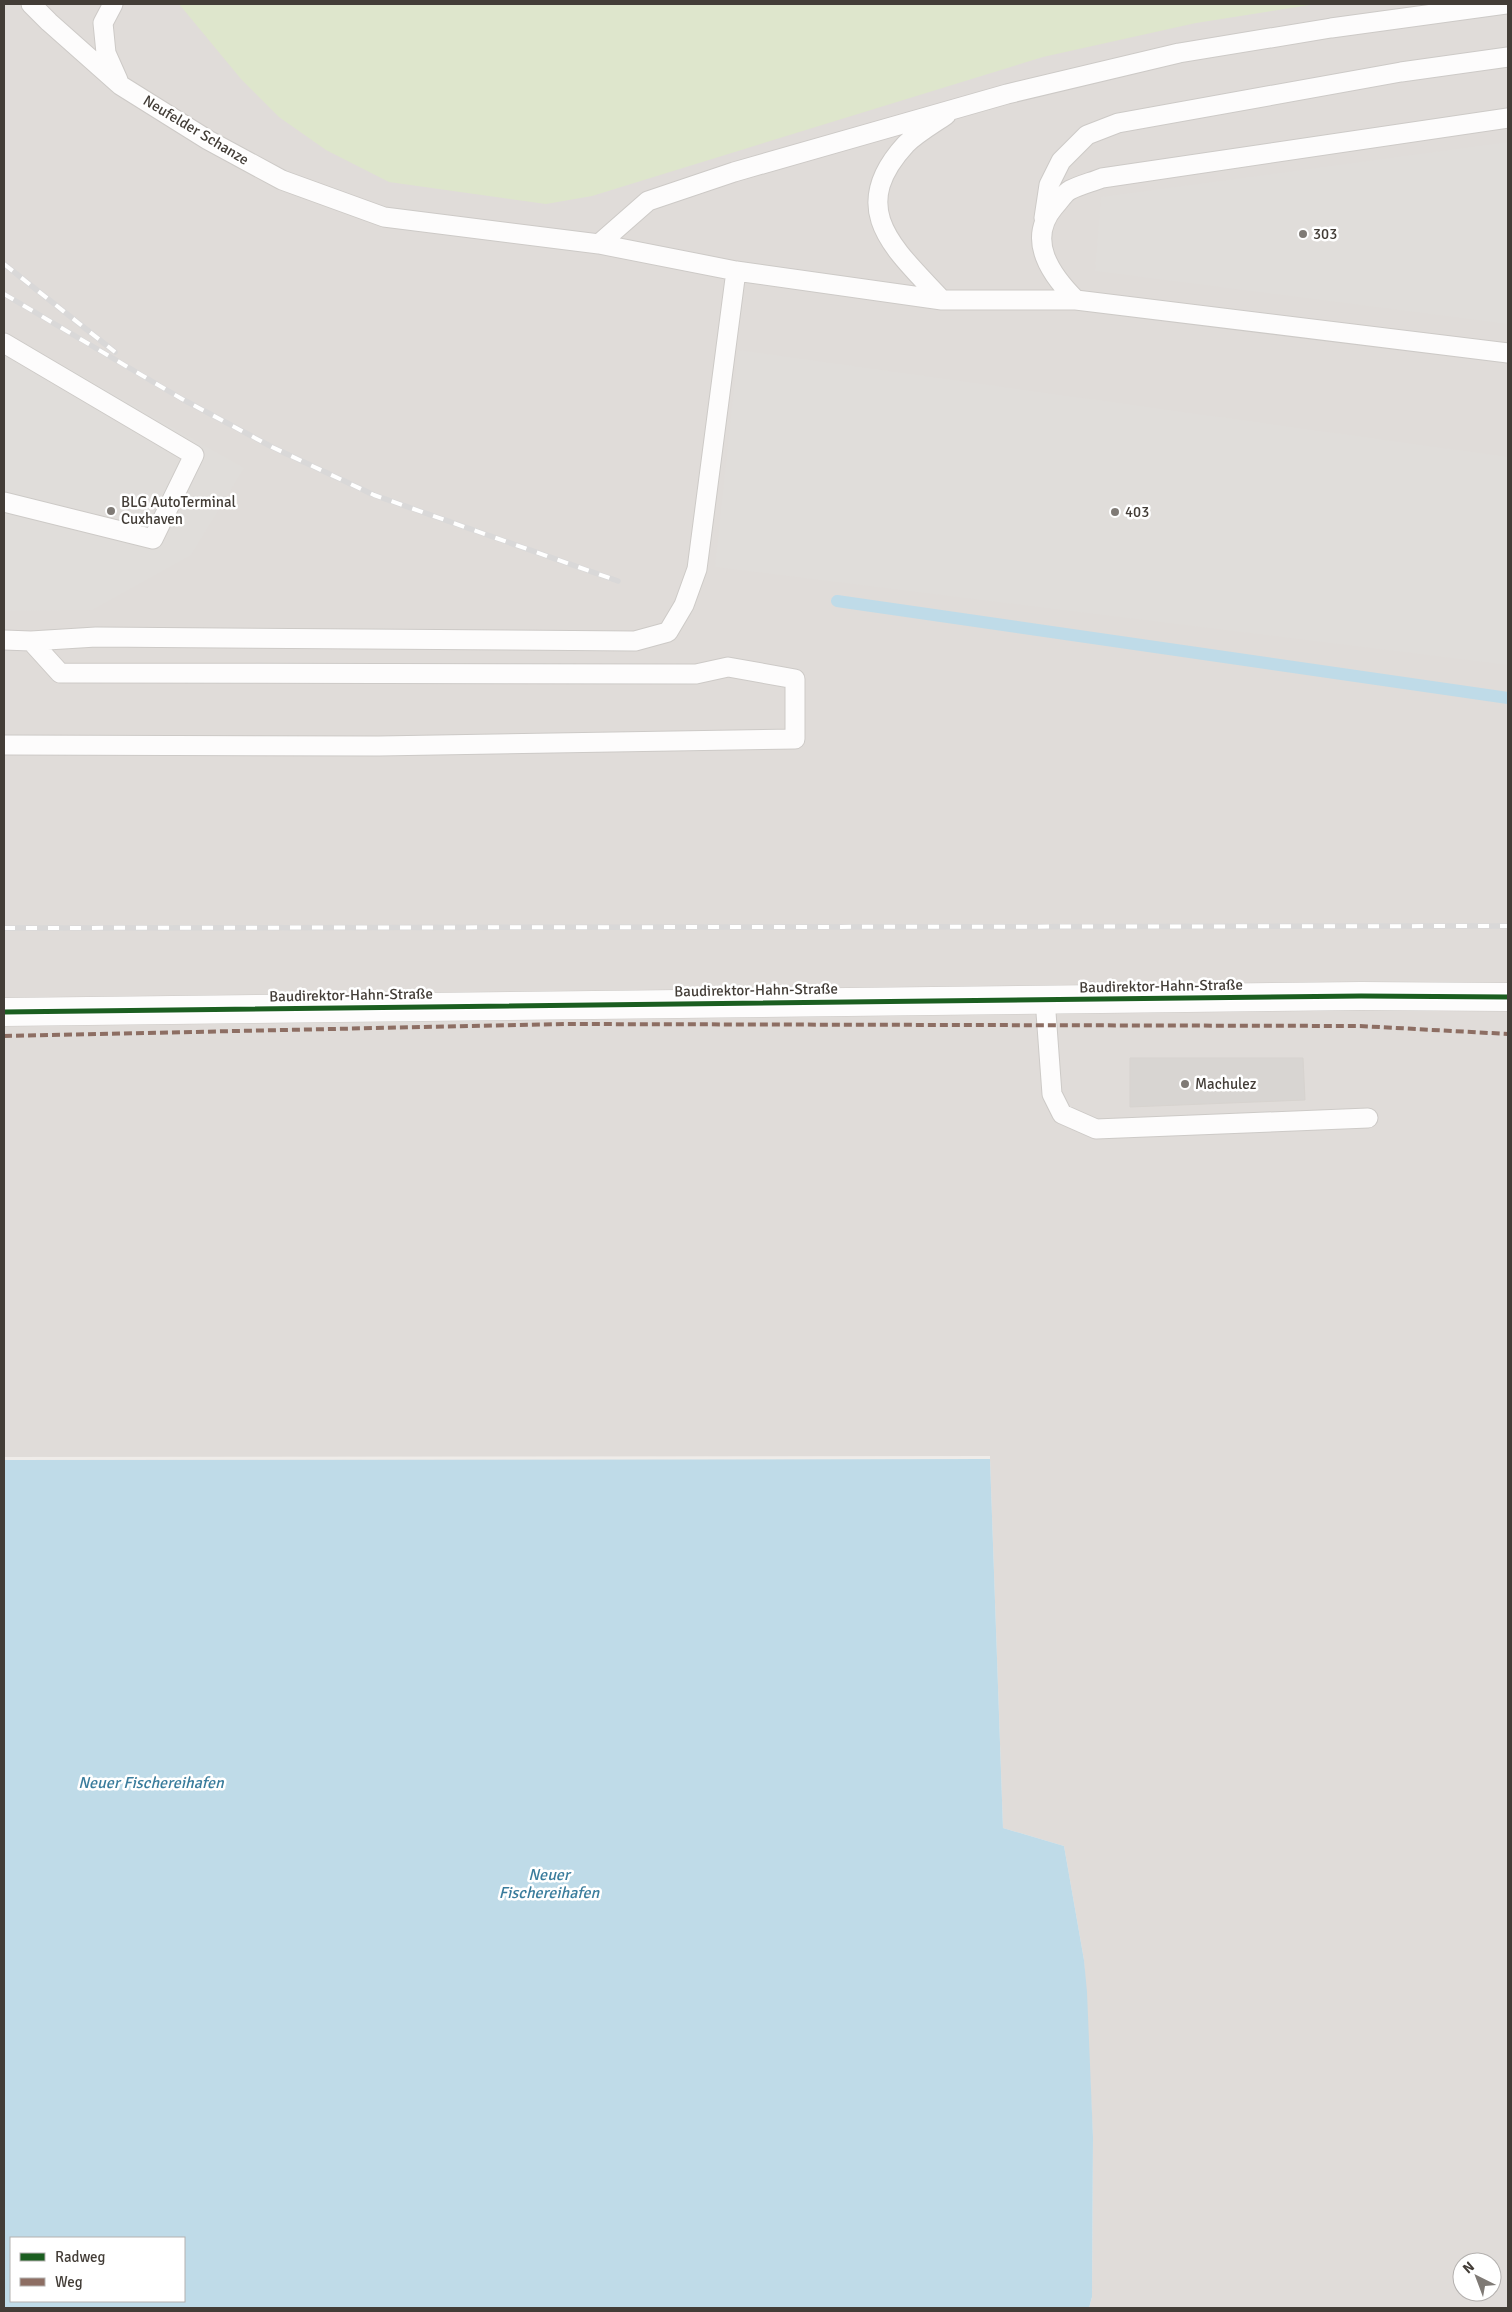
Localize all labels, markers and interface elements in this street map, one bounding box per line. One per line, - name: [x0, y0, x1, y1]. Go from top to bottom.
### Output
- street label: Neufelder Schanze: [140, 91, 252, 169]
- place label: 303: [1313, 225, 1337, 243]
- marker: 303: [1297, 228, 1309, 240]
- place label: BLG AutoTerminal Cuxhaven: [121, 493, 236, 528]
- place label: 403: [1125, 503, 1149, 521]
- marker: BLG AutoTerminal Cuxhaven: [105, 505, 117, 517]
- marker: 403: [1109, 506, 1121, 518]
- street label: Baudirektor-Hahn-Straße: [1079, 976, 1243, 996]
- street label: Baudirektor-Hahn-Straße: [674, 980, 838, 1000]
- street label: Baudirektor-Hahn-Straße: [269, 985, 433, 1005]
- place label: Machulez: [1195, 1075, 1257, 1093]
- marker: Machulez: [1179, 1078, 1191, 1090]
- water label: Neuer Fischereihafen: [78, 1773, 225, 1793]
- water label: Neuer Fischereihafen: [499, 1865, 601, 1903]
- legend: [10, 2237, 185, 2302]
- text: Radweg: [55, 2248, 106, 2266]
- north arrow: [1452, 2252, 1502, 2302]
- text: N: [1459, 2258, 1478, 2277]
- text: Weg: [55, 2273, 83, 2291]

